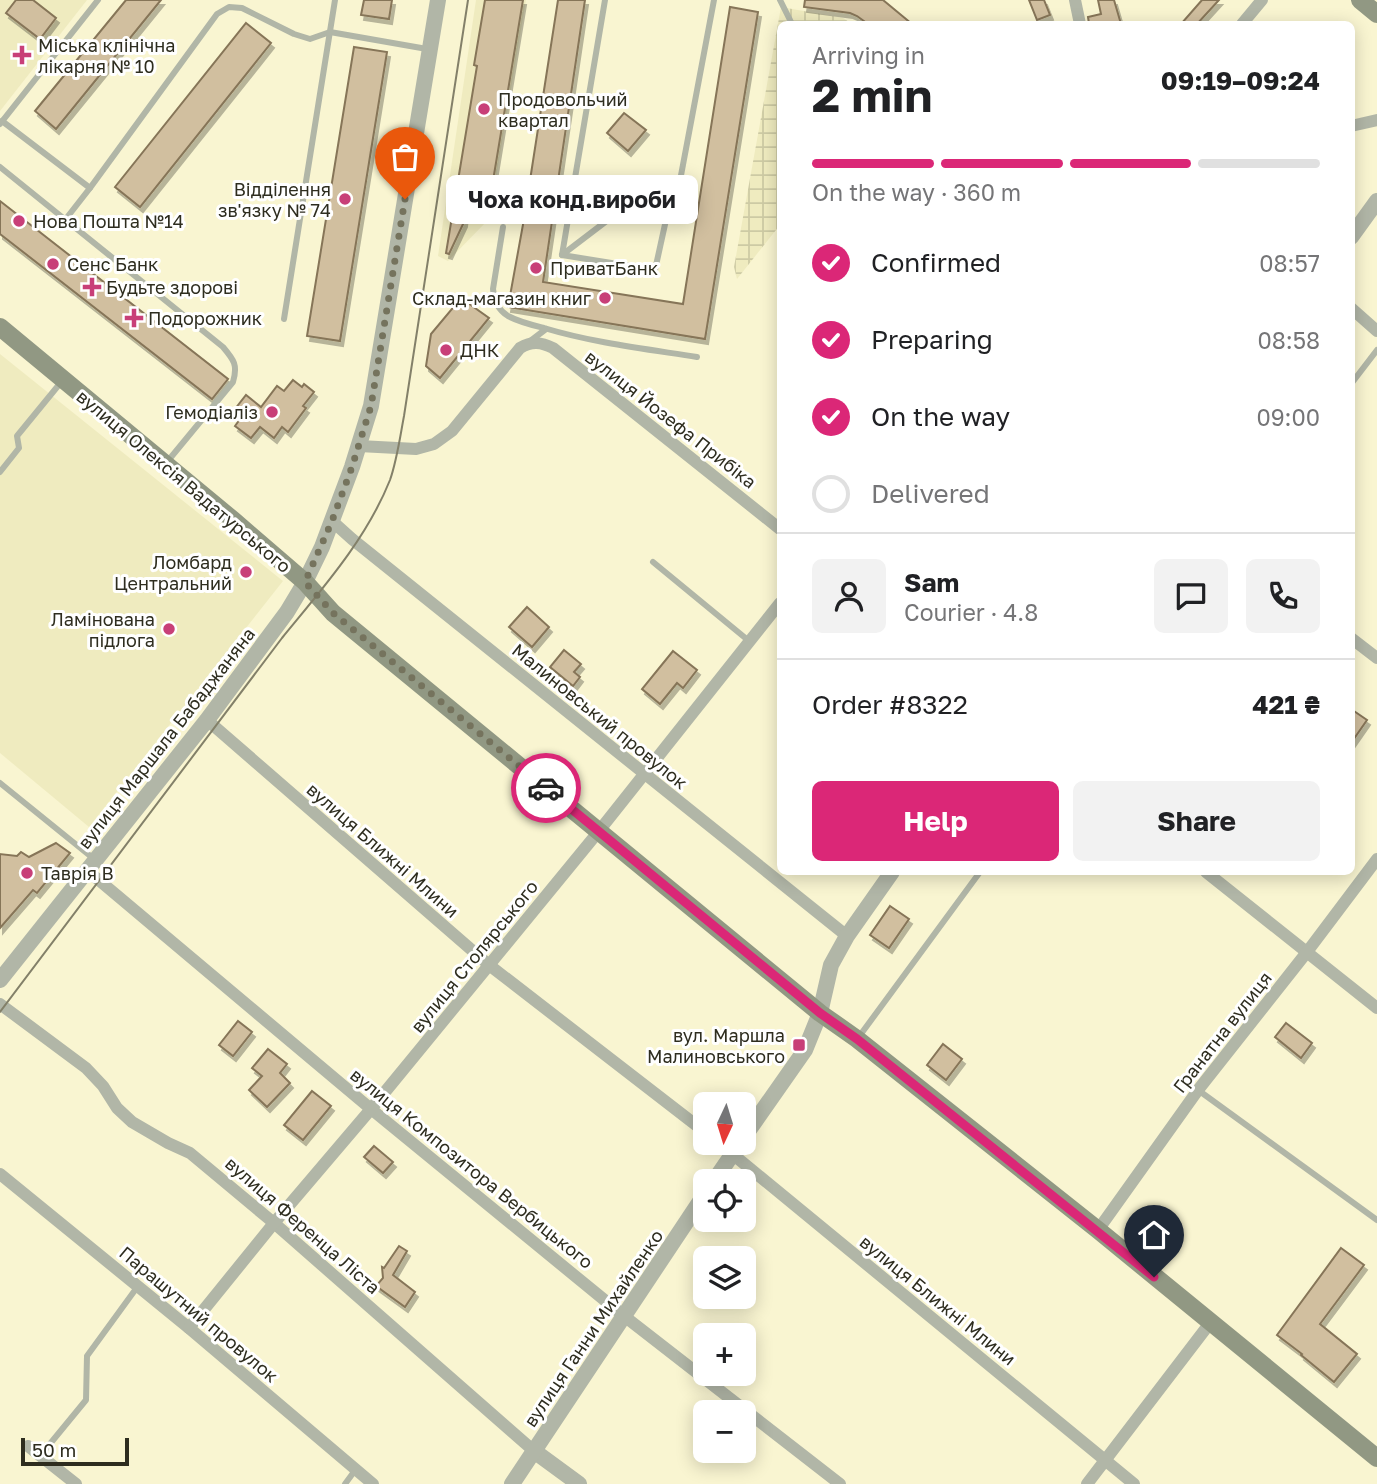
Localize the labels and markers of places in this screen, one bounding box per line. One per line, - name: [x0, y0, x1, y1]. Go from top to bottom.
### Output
- place label: Міська клінічна лікарня № 10: [38, 34, 175, 77]
- marker: Міська клінічна лікарня № 10: [12, 45, 32, 65]
- place label: Продовольчий квартал: [498, 88, 628, 131]
- marker: Продовольчий квартал: [476, 101, 492, 117]
- pin: [375, 127, 435, 199]
- callout: Чоха конд.вироби: [447, 174, 699, 224]
- place label: Відділення зв'язку № 74: [218, 178, 331, 221]
- marker: Відділення зв'язку № 74: [337, 191, 353, 207]
- place label: Нова Пошта №14: [33, 210, 184, 232]
- marker: Нова Пошта №14: [11, 213, 27, 229]
- place label: Сенс Банк: [67, 253, 158, 275]
- marker: Сенс Банк: [45, 256, 61, 272]
- place label: ПриватБанк: [550, 257, 658, 279]
- marker: ПриватБанк: [528, 260, 544, 276]
- place label: Будьте здорові: [106, 276, 238, 298]
- marker: Будьте здорові: [84, 279, 100, 295]
- place label: Склад-магазин книг: [412, 287, 591, 309]
- marker: Склад-магазин книг: [597, 290, 613, 306]
- place label: Подорожник: [148, 307, 262, 329]
- marker: Подорожник: [126, 310, 142, 326]
- place label: ДНК: [460, 339, 500, 361]
- marker: ДНК: [438, 342, 454, 358]
- place label: Гемодіаліз: [165, 401, 258, 423]
- marker: Гемодіаліз: [264, 404, 280, 420]
- place label: Ломбард Центральний: [114, 551, 232, 594]
- marker: Ломбард Центральний: [238, 564, 254, 580]
- place label: Ламінована підлога: [51, 608, 155, 651]
- marker: Ламінована підлога: [161, 621, 177, 637]
- place label: Таврія В: [41, 862, 114, 884]
- marker: Таврія В: [19, 865, 35, 881]
- place label: вул. Маршла Малиновського: [647, 1024, 785, 1067]
- marker: вул. Маршла Малиновського: [791, 1037, 807, 1053]
- pin: [1124, 1205, 1184, 1277]

